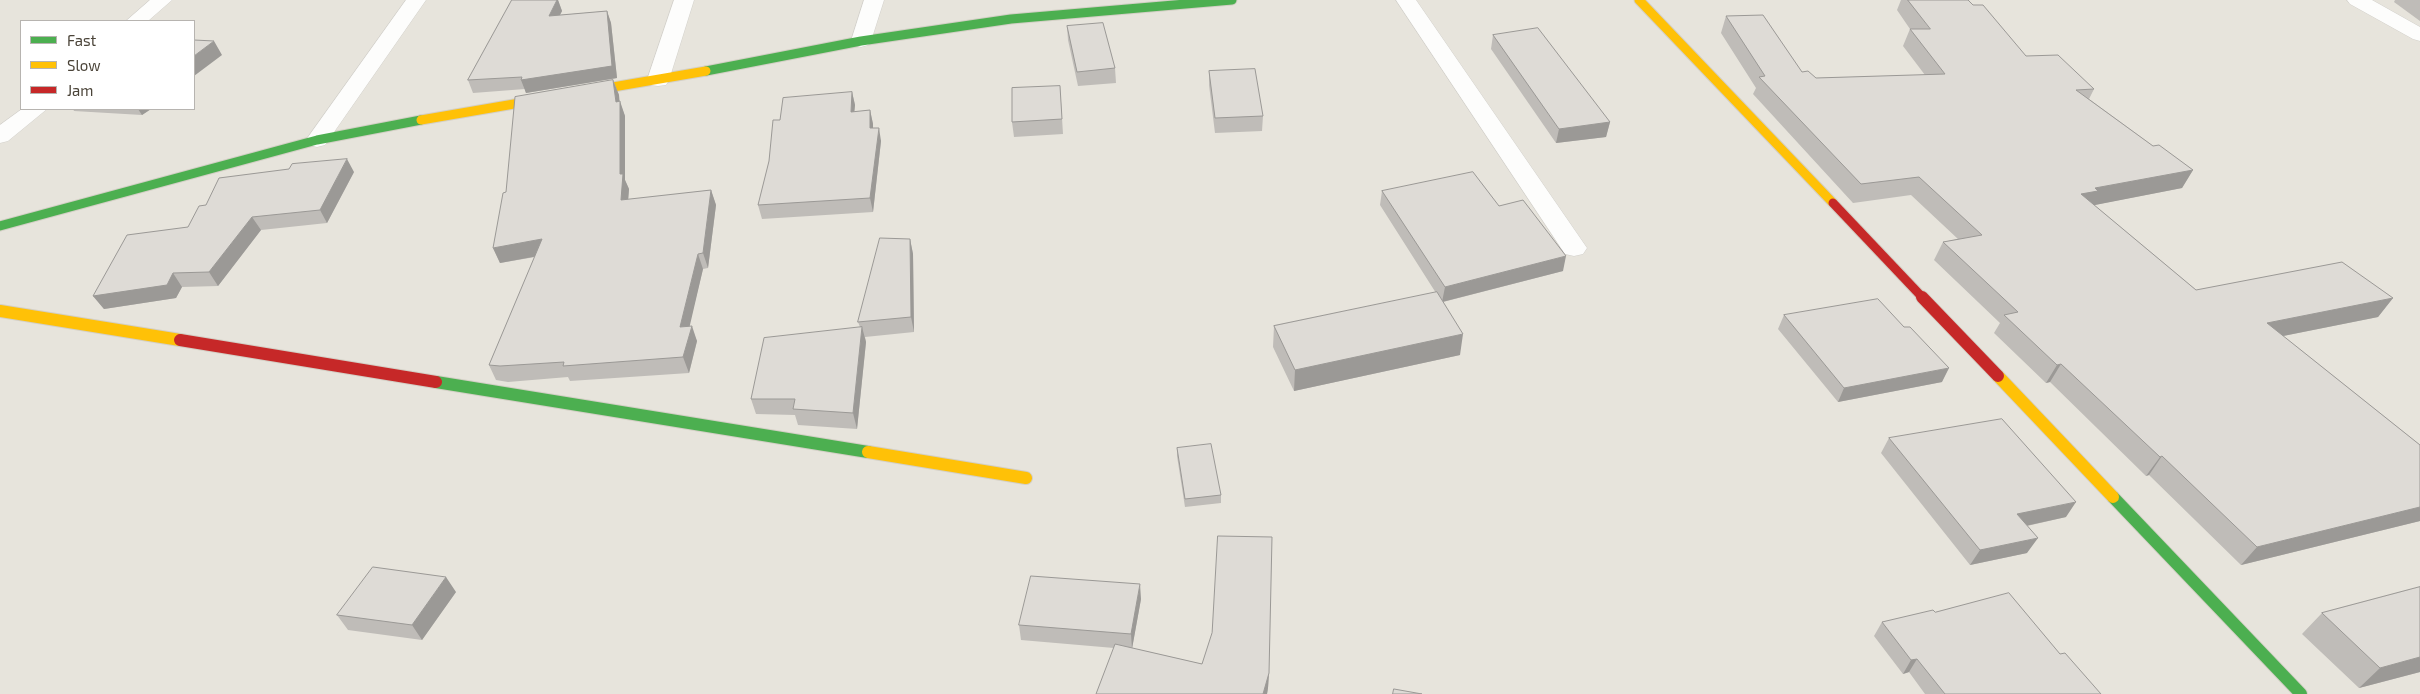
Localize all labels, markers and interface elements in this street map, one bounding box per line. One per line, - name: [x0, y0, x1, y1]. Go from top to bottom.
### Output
- legend: [20, 20, 195, 110]
- text: Fast: [67, 31, 96, 49]
- text: Slow: [67, 56, 101, 74]
- text: Jam: [67, 81, 93, 99]

